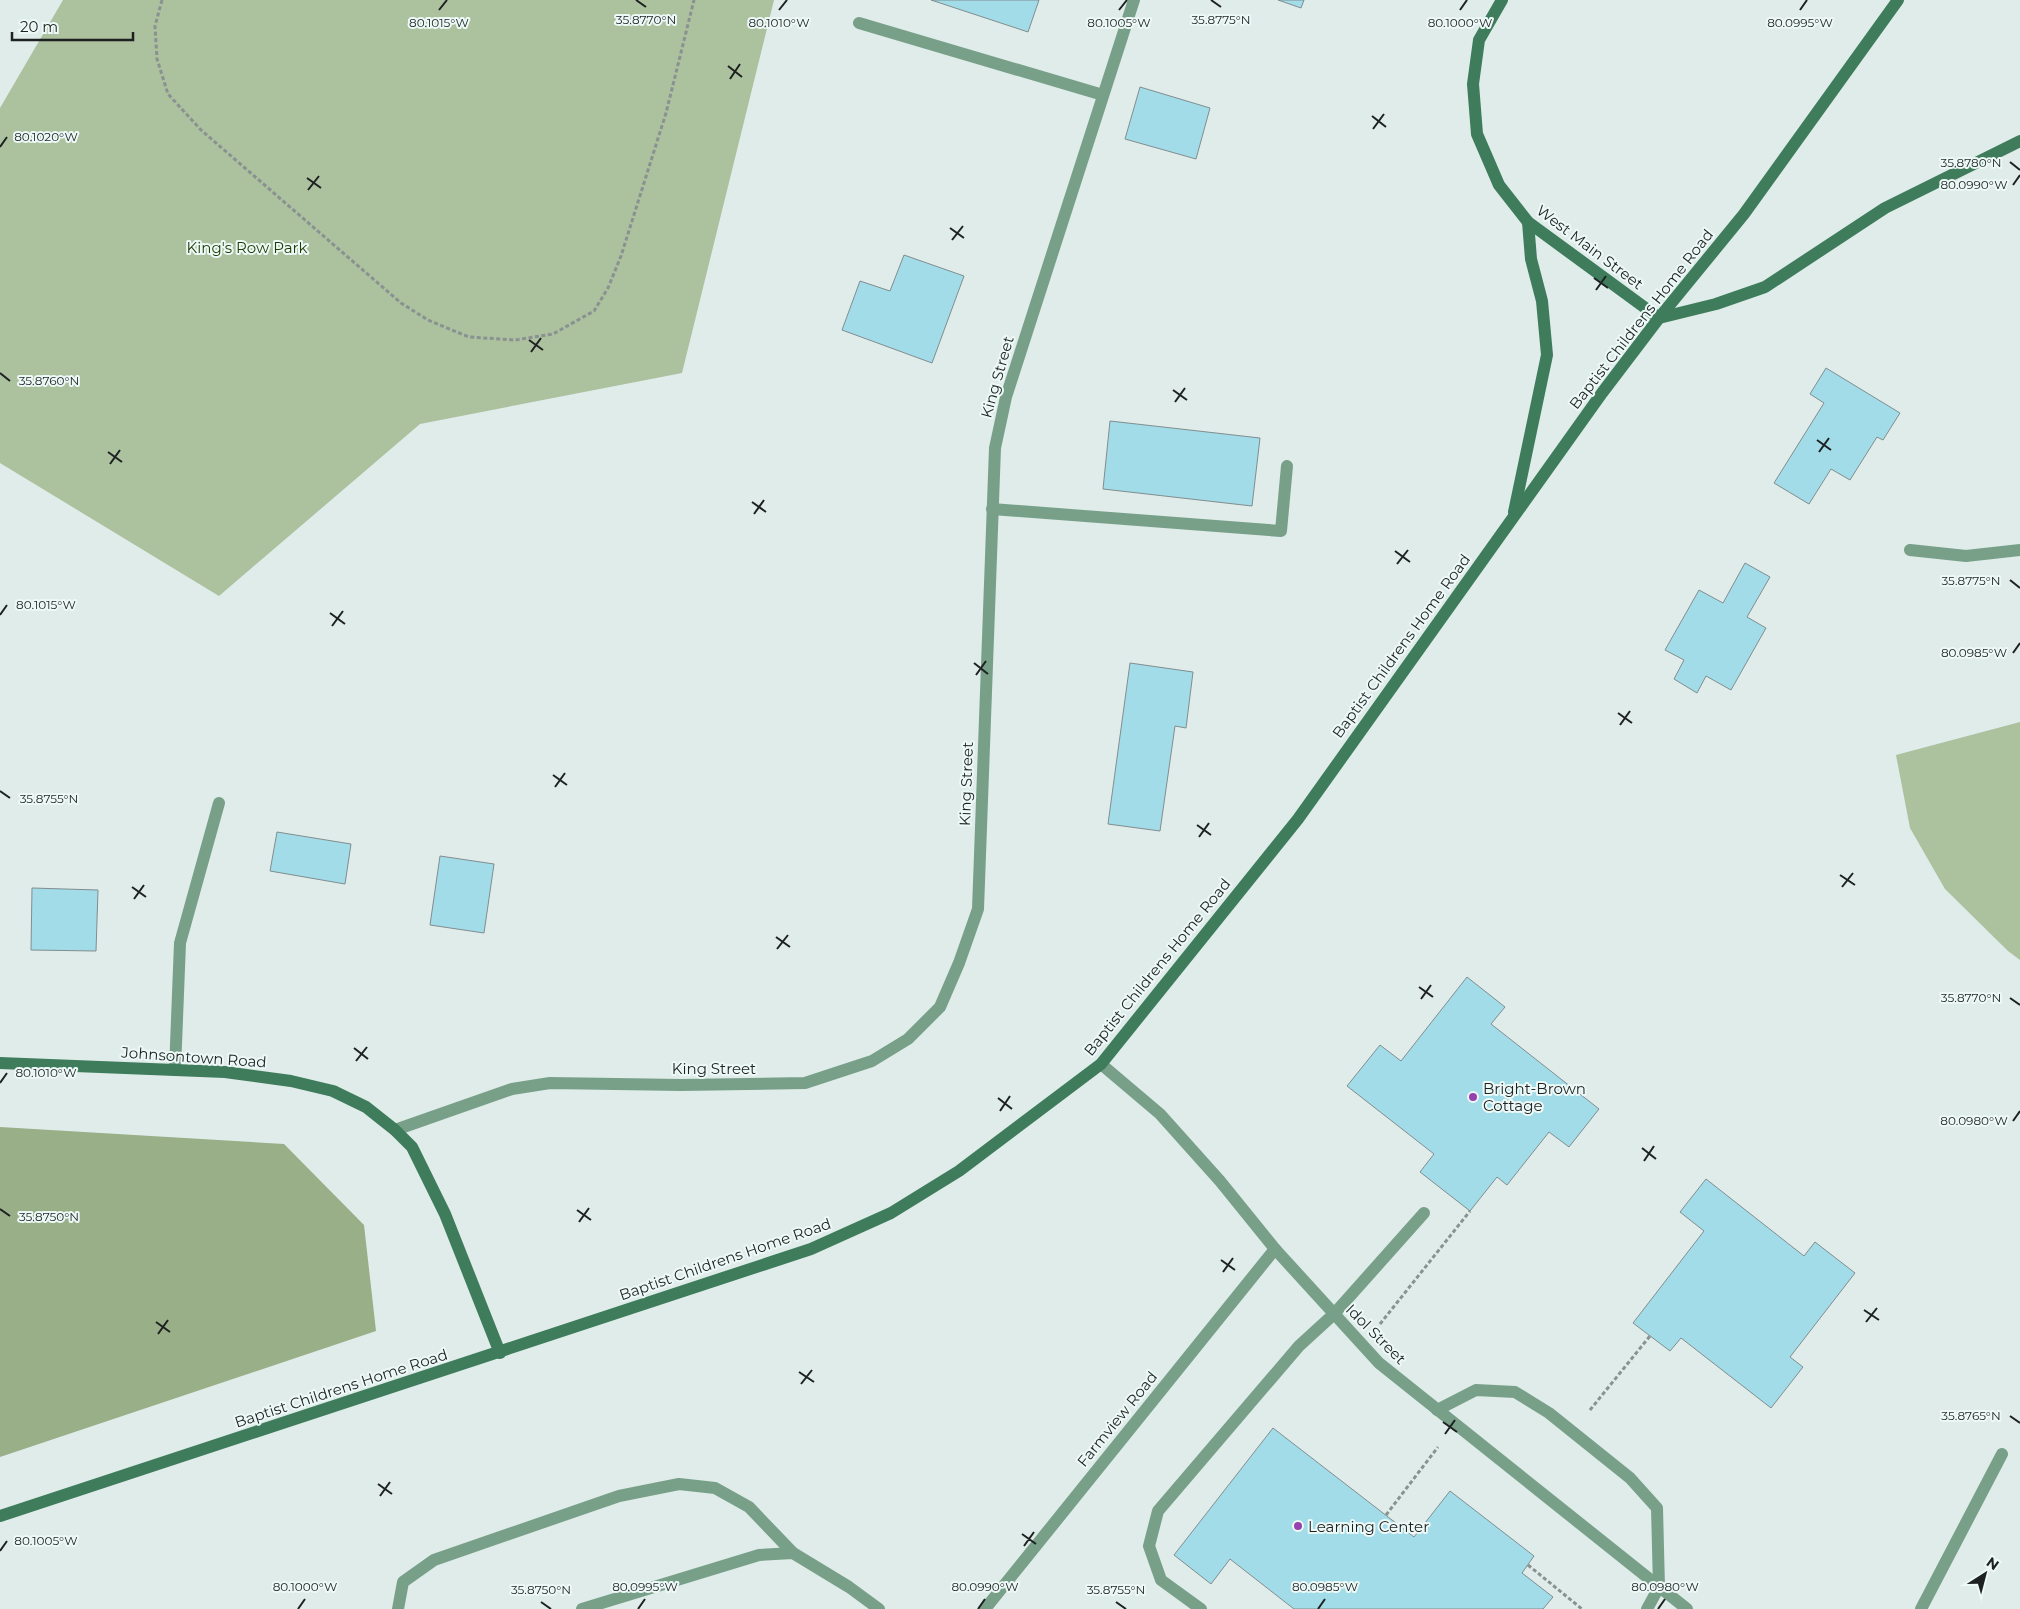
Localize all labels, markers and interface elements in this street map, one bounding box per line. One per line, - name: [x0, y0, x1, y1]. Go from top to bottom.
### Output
- scale bar: [12, 10, 134, 42]
- text: 35.8770°N: [616, 12, 676, 27]
- text: 35.8775°N: [1191, 12, 1251, 27]
- text: 80.1015°W: [409, 15, 469, 30]
- text: 80.1010°W: [748, 15, 810, 30]
- text: 80.1005°W: [1087, 15, 1151, 30]
- text: 80.1000°W: [1428, 15, 1492, 30]
- text: 80.0995°W: [1767, 15, 1833, 30]
- text: 20 m: [20, 17, 58, 36]
- text: 80.1020°W: [14, 129, 78, 144]
- text: 35.8780°N: [1940, 155, 2002, 170]
- text: 80.0990°W: [1940, 177, 2008, 192]
- street label: West Main Street: [1533, 201, 1647, 293]
- street label: Baptist Childrens Home Road: [1565, 225, 1717, 413]
- park label: King's Row Park: [187, 238, 307, 257]
- street label: King Street: [976, 334, 1018, 420]
- text: 35.8760°N: [19, 373, 79, 388]
- street label: Baptist Childrens Home Road: [1328, 550, 1474, 742]
- text: 35.8775°N: [1941, 573, 2001, 588]
- text: 80.1015°W: [16, 597, 76, 612]
- text: 80.0985°W: [1941, 645, 2007, 660]
- street label: King Street: [955, 741, 977, 827]
- text: 35.8755°N: [20, 791, 78, 806]
- street label: Baptist Childrens Home Road: [1080, 874, 1234, 1060]
- text: 35.8770°N: [1941, 990, 2001, 1005]
- street label: Johnsontown Road: [120, 1042, 267, 1072]
- street label: King Street: [672, 1059, 756, 1078]
- text: 80.1010°W: [15, 1065, 77, 1080]
- place label: Bright-Brown Cottage: [1483, 1079, 1586, 1115]
- marker: Bright-Brown Cottage: [1467, 1091, 1479, 1103]
- text: 80.0980°W: [1940, 1113, 2008, 1128]
- text: 35.8750°N: [19, 1209, 79, 1224]
- street label: Baptist Childrens Home Road: [617, 1214, 833, 1304]
- street label: Idol Street: [1342, 1300, 1410, 1368]
- street label: Baptist Childrens Home Road: [232, 1345, 450, 1431]
- street label: Farmview Road: [1073, 1368, 1161, 1470]
- text: 35.8765°N: [1941, 1408, 2001, 1423]
- place label: Learning Center: [1308, 1517, 1429, 1536]
- marker: Learning Center: [1292, 1520, 1304, 1532]
- text: 80.1005°W: [14, 1533, 78, 1548]
- north arrow: [1960, 1549, 2010, 1599]
- text: N: [1983, 1553, 2003, 1574]
- text: 80.1000°W: [273, 1579, 337, 1594]
- text: 80.0995°W: [612, 1579, 678, 1594]
- text: 80.0990°W: [951, 1579, 1019, 1594]
- text: 80.0985°W: [1292, 1579, 1358, 1594]
- text: 80.0980°W: [1631, 1579, 1699, 1594]
- text: 35.8750°N: [511, 1582, 571, 1597]
- text: 35.8755°N: [1087, 1582, 1145, 1597]

